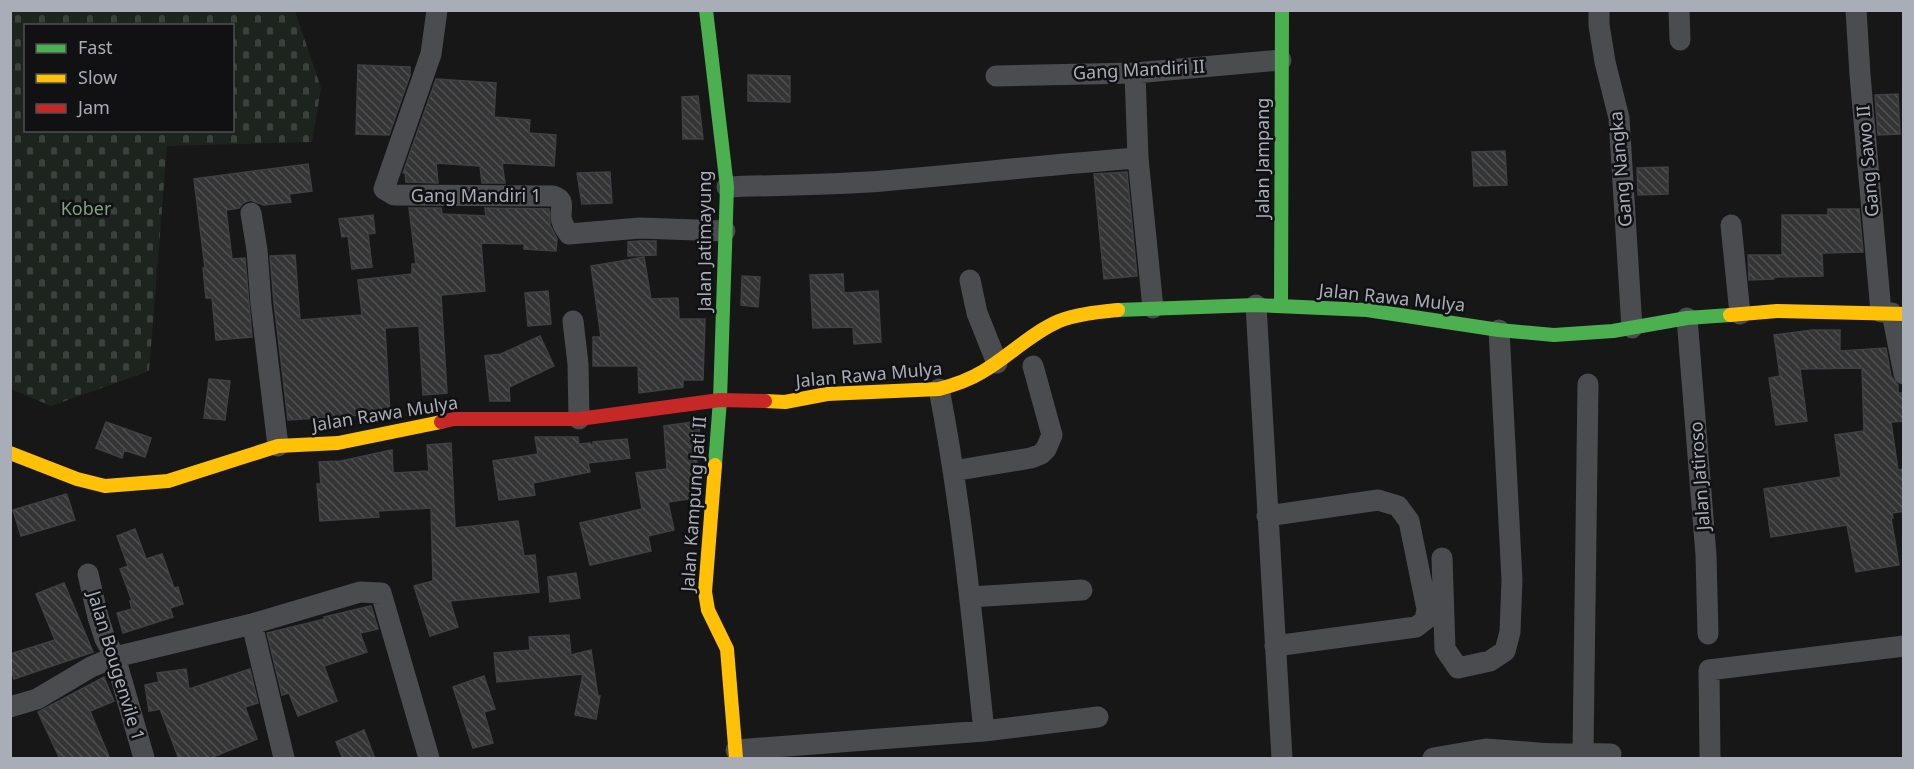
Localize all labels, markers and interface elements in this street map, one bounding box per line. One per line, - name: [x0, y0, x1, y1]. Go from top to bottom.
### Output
- legend: [24, 24, 234, 132]
- text: Fast: [78, 35, 113, 59]
- street label: Gang Mandiri II: [1072, 54, 1206, 84]
- text: Slow: [78, 65, 117, 89]
- text: Jam: [76, 95, 110, 119]
- street label: Jalan Jampang: [1250, 98, 1274, 220]
- street label: Gang Sawo II: [1850, 104, 1884, 218]
- street label: Gang Nangka: [1603, 110, 1637, 228]
- street label: Jalan Jatimayung: [692, 170, 716, 314]
- street label: Gang Mandiri 1: [411, 183, 541, 207]
- park label: Kober: [61, 196, 112, 220]
- street label: Jalan Rawa Mulya: [1316, 277, 1467, 317]
- street label: Jalan Rawa Mulya: [793, 356, 943, 393]
- street label: Jalan Rawa Mulya: [308, 390, 459, 437]
- street label: Jalan Kampung Jati II: [675, 415, 711, 594]
- street label: Jalan Jatiroso: [1683, 421, 1715, 533]
- street label: Jalan Bougenvile 1: [82, 586, 151, 743]

